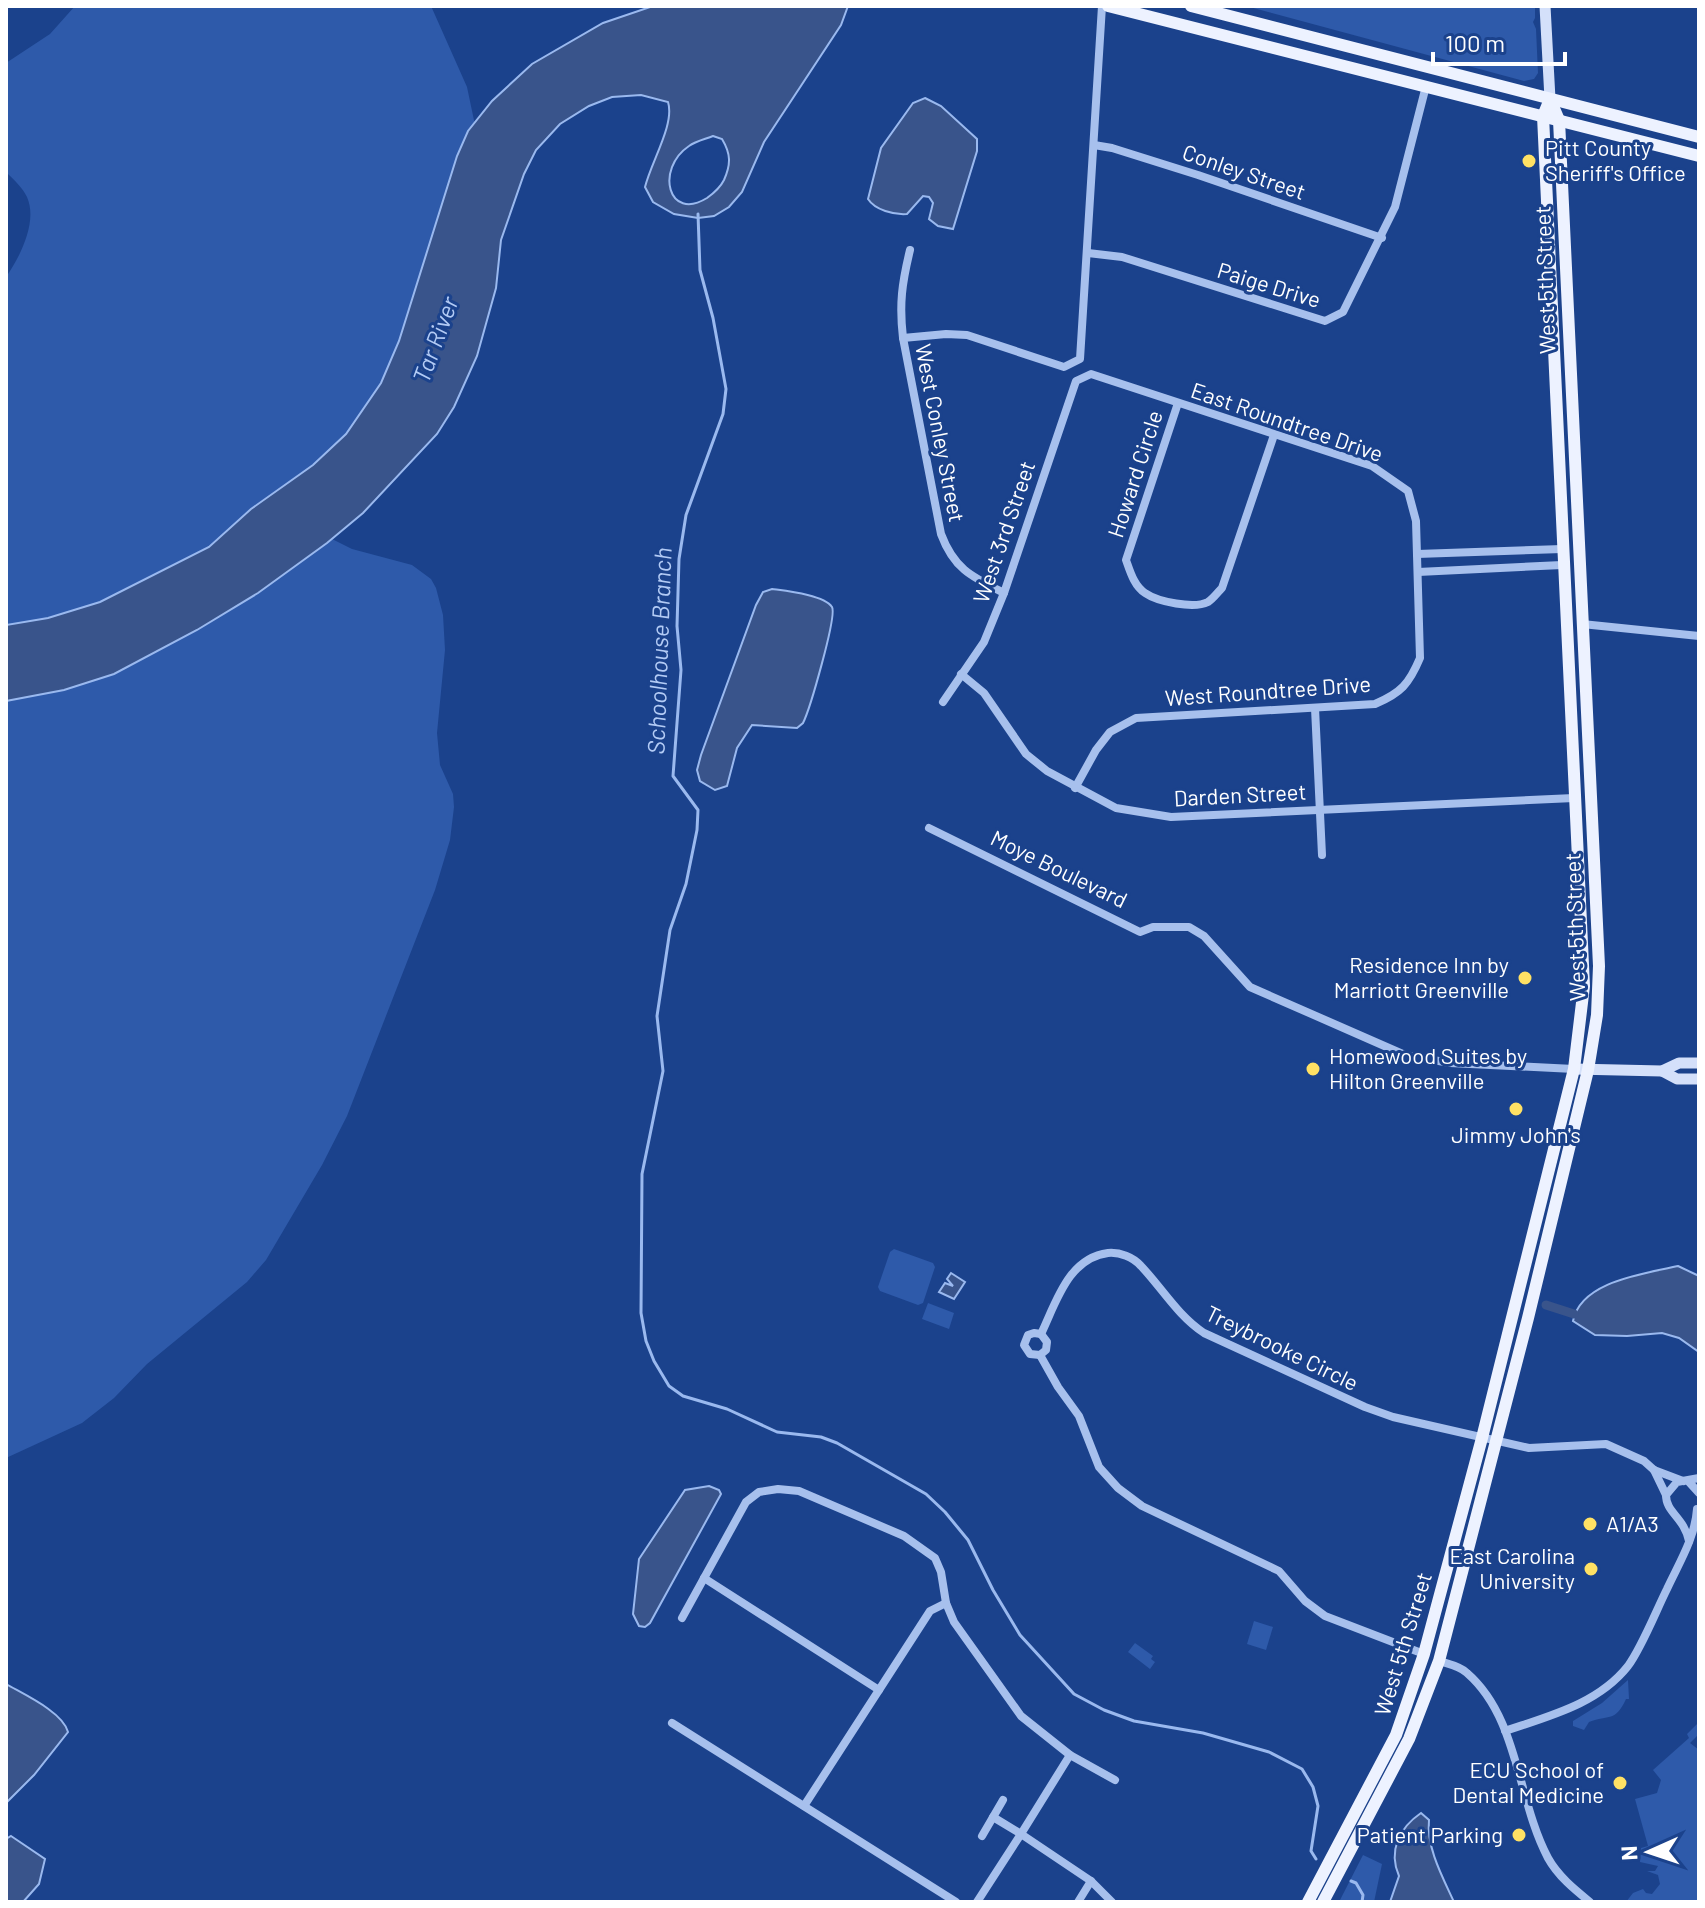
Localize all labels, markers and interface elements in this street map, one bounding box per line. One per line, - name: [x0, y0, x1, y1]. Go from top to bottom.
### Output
- scale bar: [1433, 16, 1565, 66]
- text: 100 m: [1445, 28, 1505, 57]
- place label: Pitt County Sheriff's Office: [1545, 134, 1686, 185]
- street label: Conley Street: [1179, 138, 1309, 204]
- marker: Pitt County Sheriff's Office: [1520, 152, 1538, 170]
- street label: West 5th Street: [1528, 205, 1560, 355]
- street label: Paige Drive: [1214, 256, 1324, 312]
- water label: Tar River: [406, 291, 464, 386]
- street label: West Conley Street: [911, 341, 971, 524]
- street label: East Roundtree Drive: [1188, 376, 1387, 466]
- street label: Howard Circle: [1101, 407, 1167, 541]
- street label: West 3rd Street: [967, 457, 1040, 606]
- water label: Schoolhouse Branch: [640, 547, 677, 755]
- street label: West Roundtree Drive: [1164, 670, 1372, 710]
- street label: Darden Street: [1173, 778, 1307, 810]
- street label: Moye Boulevard: [987, 824, 1132, 912]
- street label: West 5th Street: [1558, 852, 1590, 1002]
- place label: Residence Inn by Marriott Greenville: [1334, 951, 1509, 1002]
- marker: Residence Inn by Marriott Greenville: [1516, 969, 1534, 987]
- place label: Homewood Suites by Hilton Greenville: [1329, 1042, 1527, 1093]
- marker: Homewood Suites by Hilton Greenville: [1304, 1060, 1322, 1078]
- marker: Jimmy John's: [1507, 1100, 1525, 1118]
- place label: Jimmy John's: [1451, 1121, 1581, 1147]
- street label: Treybrooke Circle: [1202, 1299, 1363, 1395]
- place label: A1/A3: [1606, 1510, 1659, 1536]
- marker: A1/A3: [1581, 1515, 1599, 1533]
- place label: East Carolina University: [1449, 1542, 1575, 1593]
- marker: East Carolina University: [1582, 1560, 1600, 1578]
- street label: West 5th Street: [1368, 1569, 1436, 1718]
- place label: ECU School of Dental Medicine: [1453, 1756, 1604, 1807]
- marker: ECU School of Dental Medicine: [1611, 1774, 1629, 1792]
- north arrow: [1609, 1812, 1689, 1892]
- place label: Patient Parking: [1357, 1821, 1503, 1847]
- marker: Patient Parking: [1510, 1826, 1528, 1844]
- text: N: [1615, 1845, 1641, 1861]

